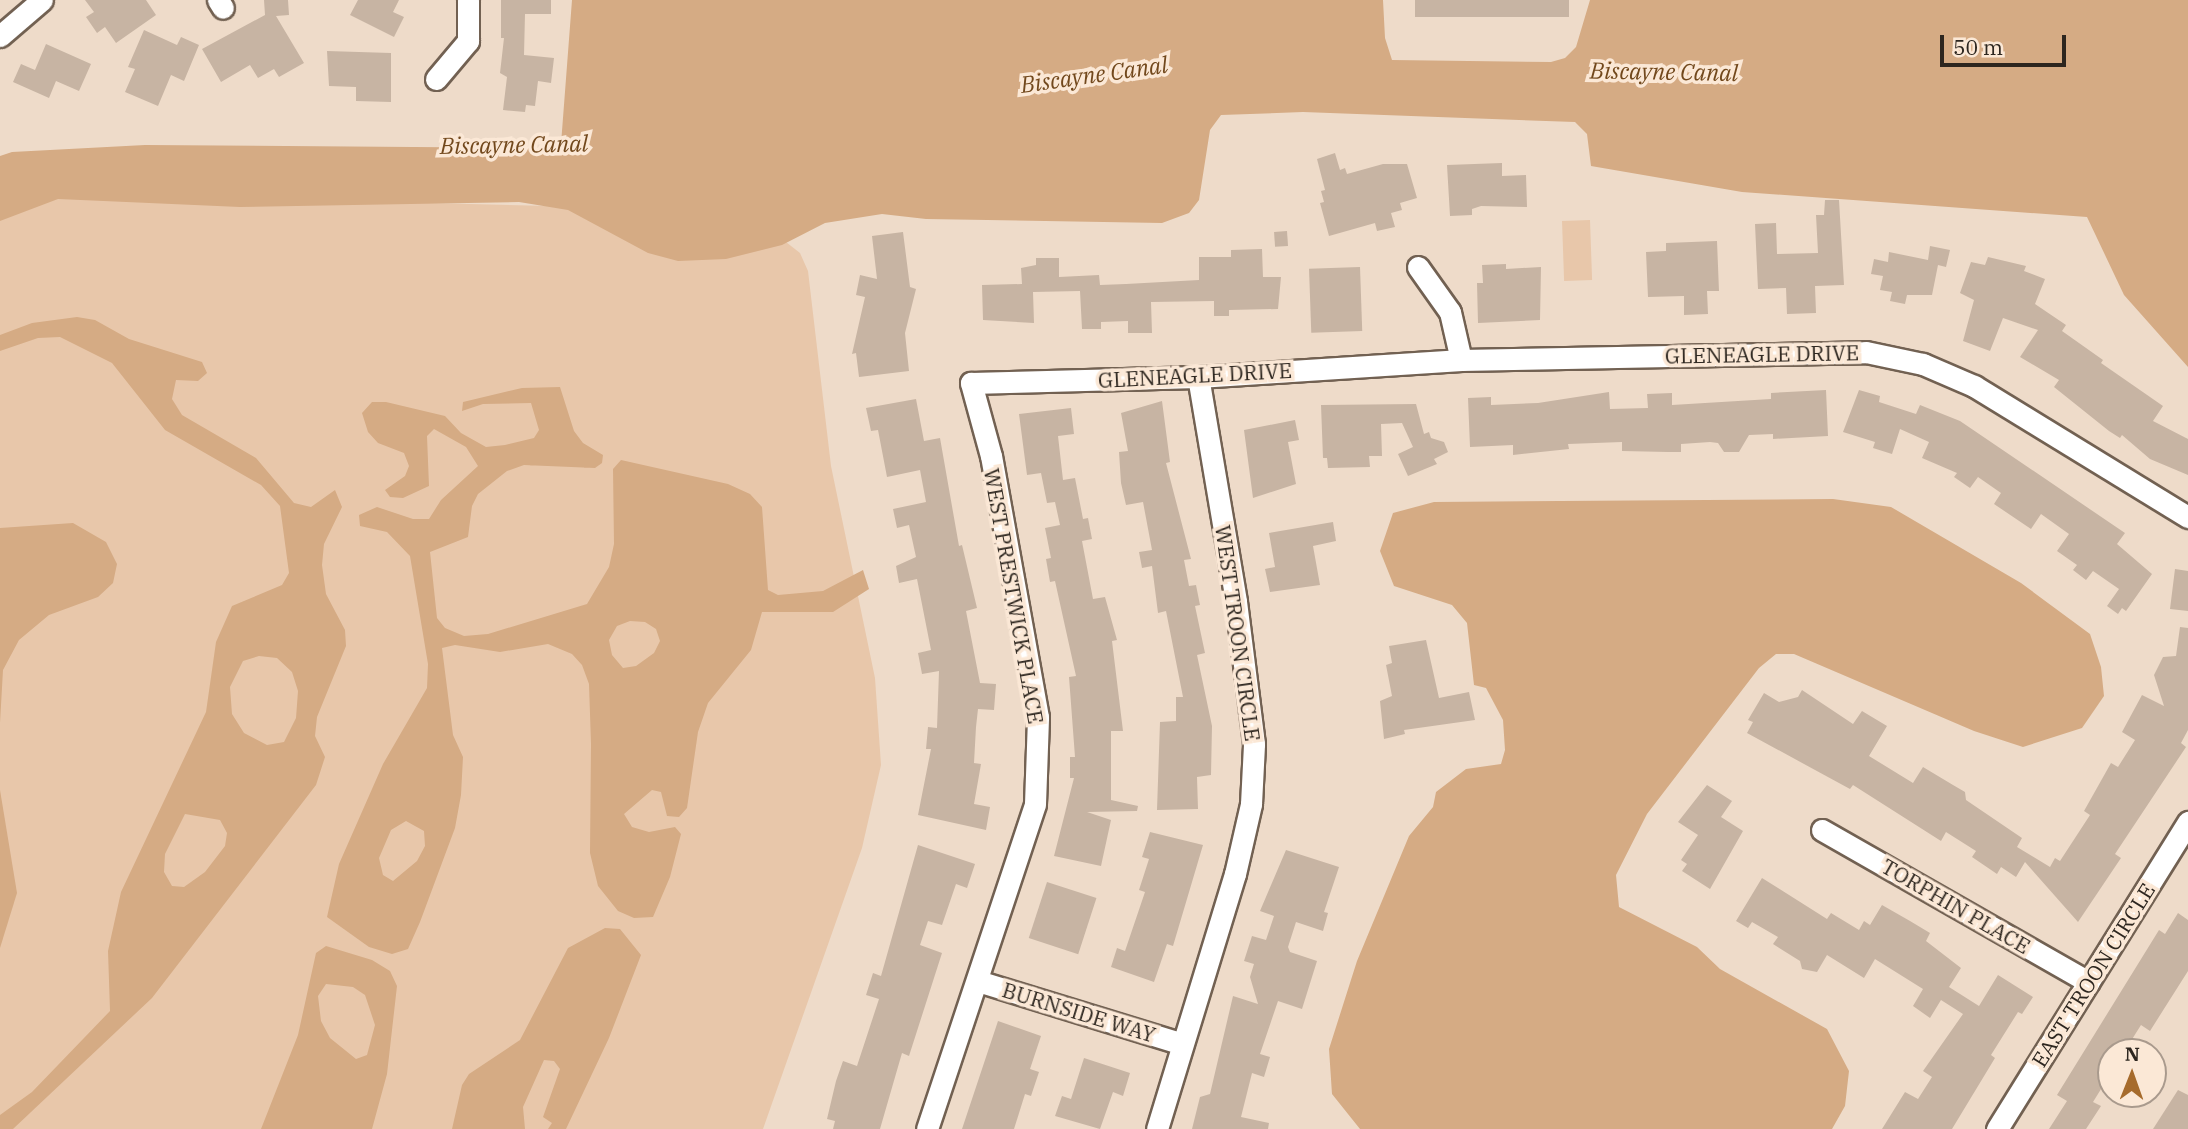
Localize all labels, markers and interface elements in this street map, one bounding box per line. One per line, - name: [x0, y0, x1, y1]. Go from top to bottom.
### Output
- scale bar: [1943, 21, 2069, 65]
- text: 50 m: [1953, 33, 2003, 61]
- water label: Biscayne Canal: [1019, 50, 1169, 98]
- water label: Biscayne Canal: [1590, 56, 1738, 86]
- water label: Biscayne Canal: [440, 129, 588, 159]
- street label: GLENEAGLE DRIVE: [1665, 340, 1859, 368]
- street label: GLENEAGLE DRIVE: [1097, 357, 1293, 393]
- street label: WEST PRESTWICK PLACE: [979, 466, 1049, 726]
- street label: WEST TROON CIRCLE: [1210, 523, 1266, 743]
- street label: TORPHIN PLACE: [1877, 853, 2035, 959]
- street label: EAST TROON CIRCLE: [2026, 878, 2160, 1072]
- street label: BURNSIDE WAY: [999, 977, 1159, 1047]
- north arrow: [2097, 1038, 2167, 1108]

